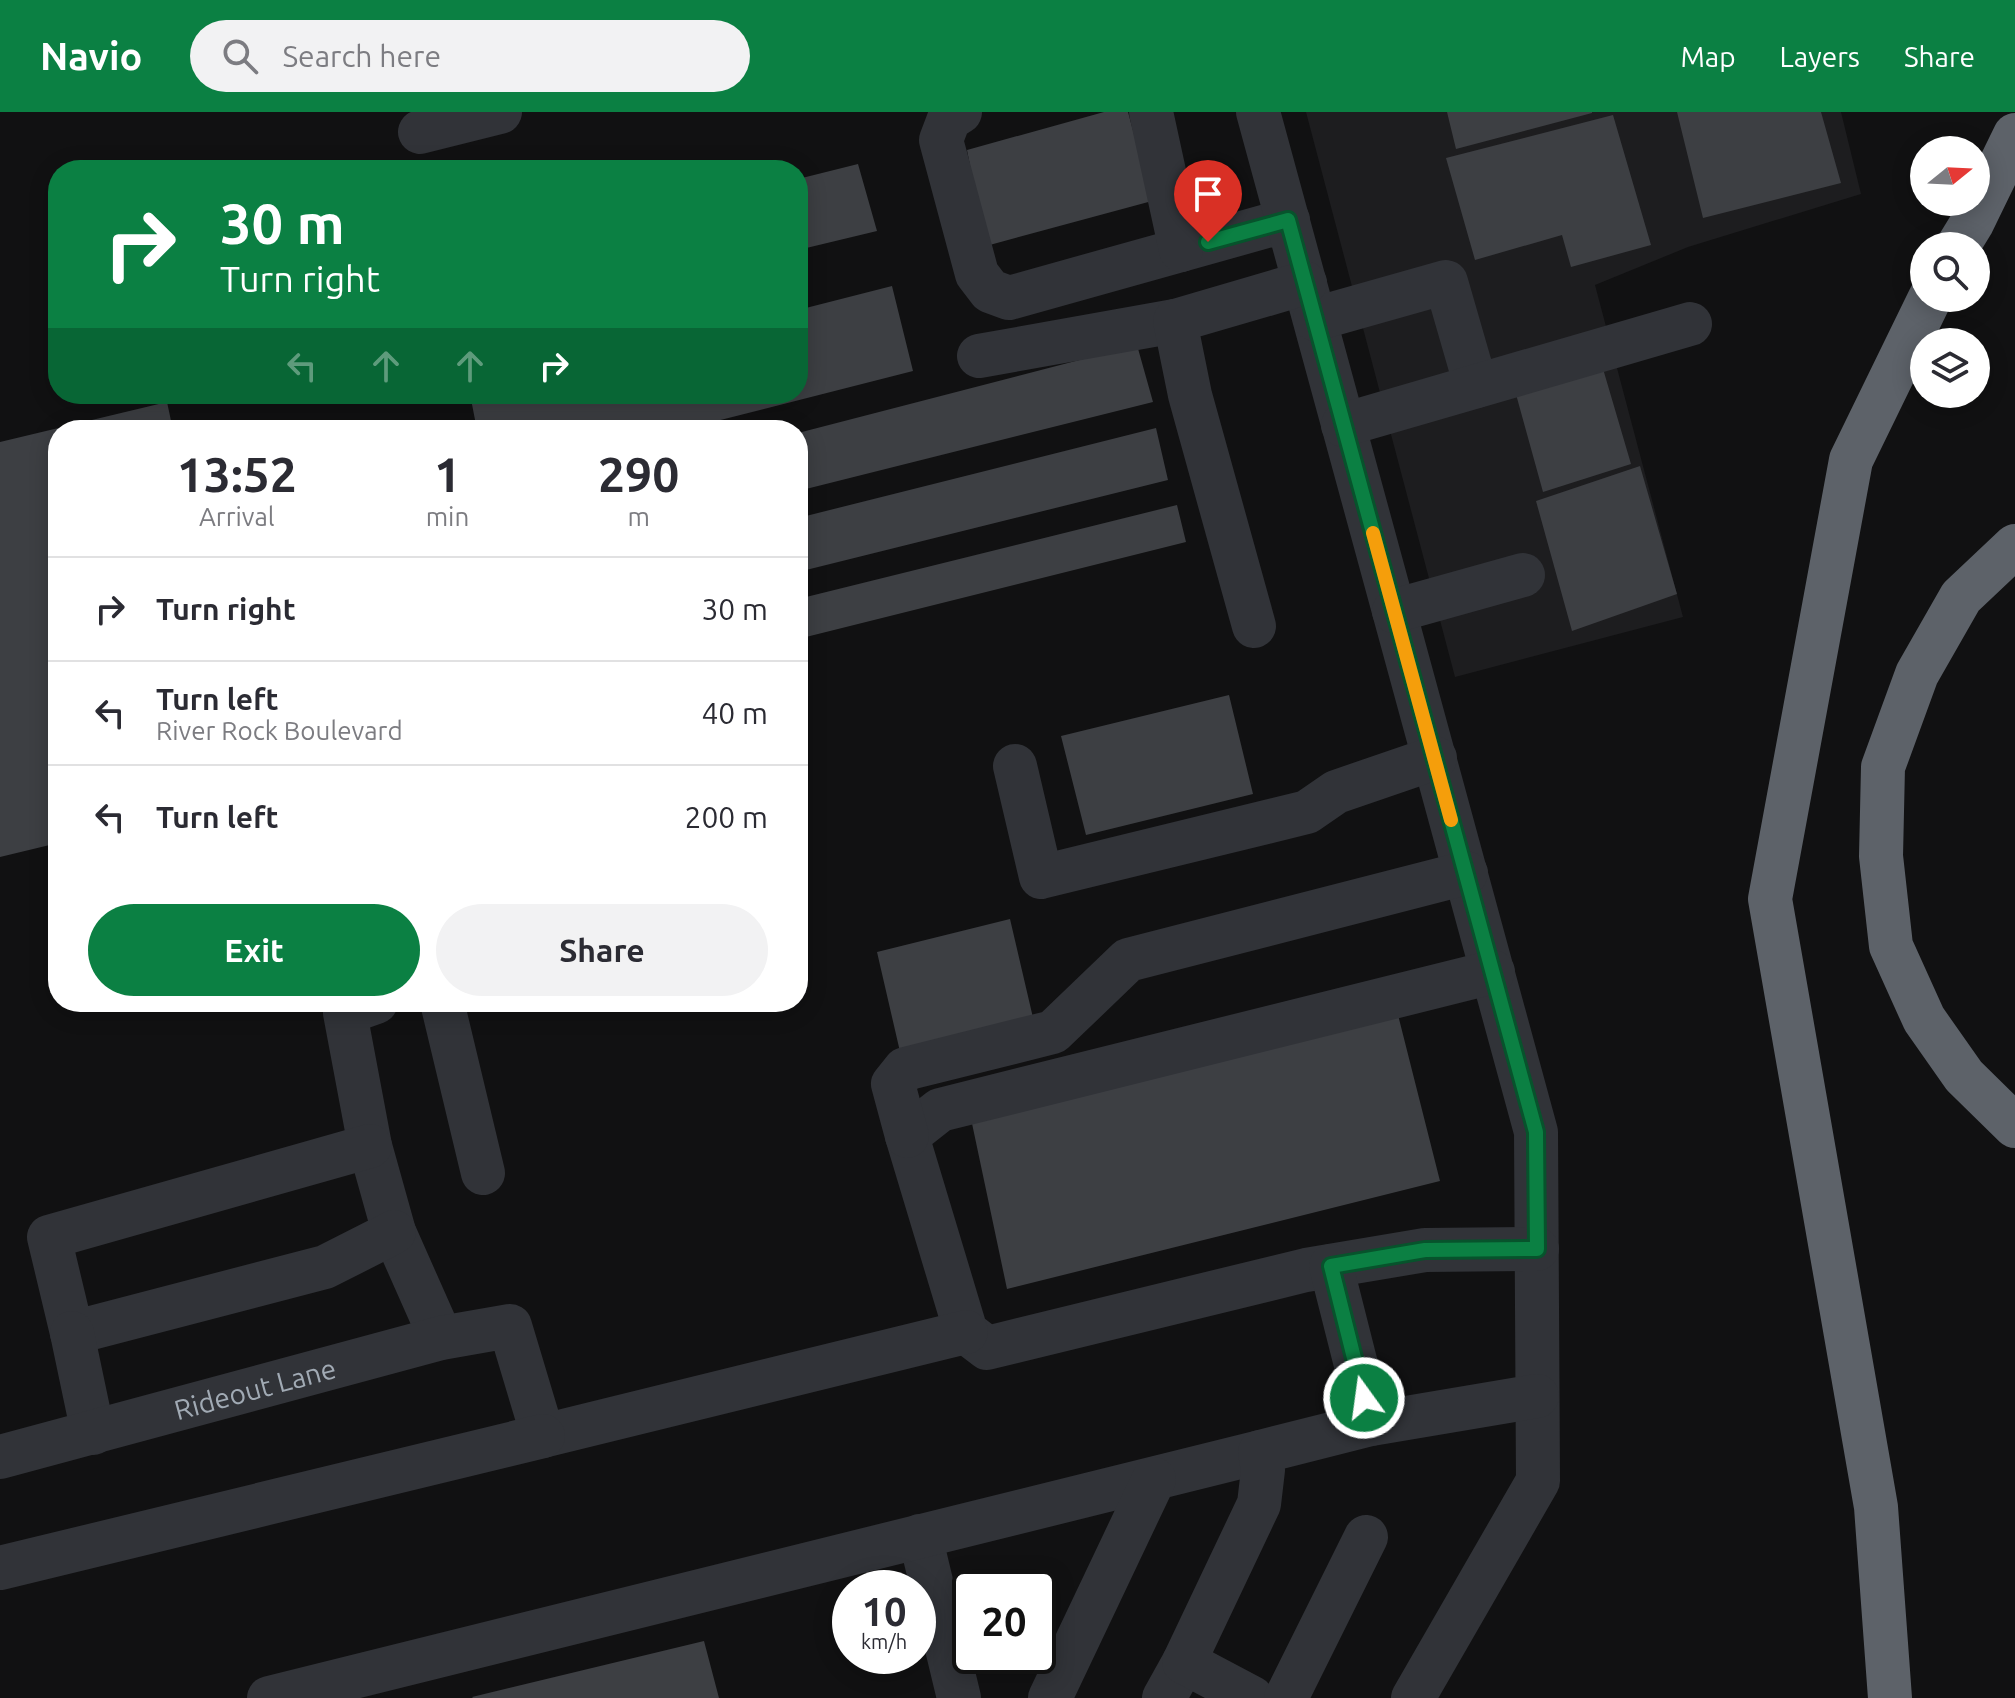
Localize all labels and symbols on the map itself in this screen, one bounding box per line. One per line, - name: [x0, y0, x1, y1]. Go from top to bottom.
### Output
- north arrow: [1910, 136, 1990, 216]
- pin: [1174, 160, 1242, 242]
- street label: Rideout Lane: [171, 1352, 339, 1425]
- position arrow: [1322, 1356, 1406, 1440]
- speed limit sign: 20: [952, 1570, 1056, 1674]

